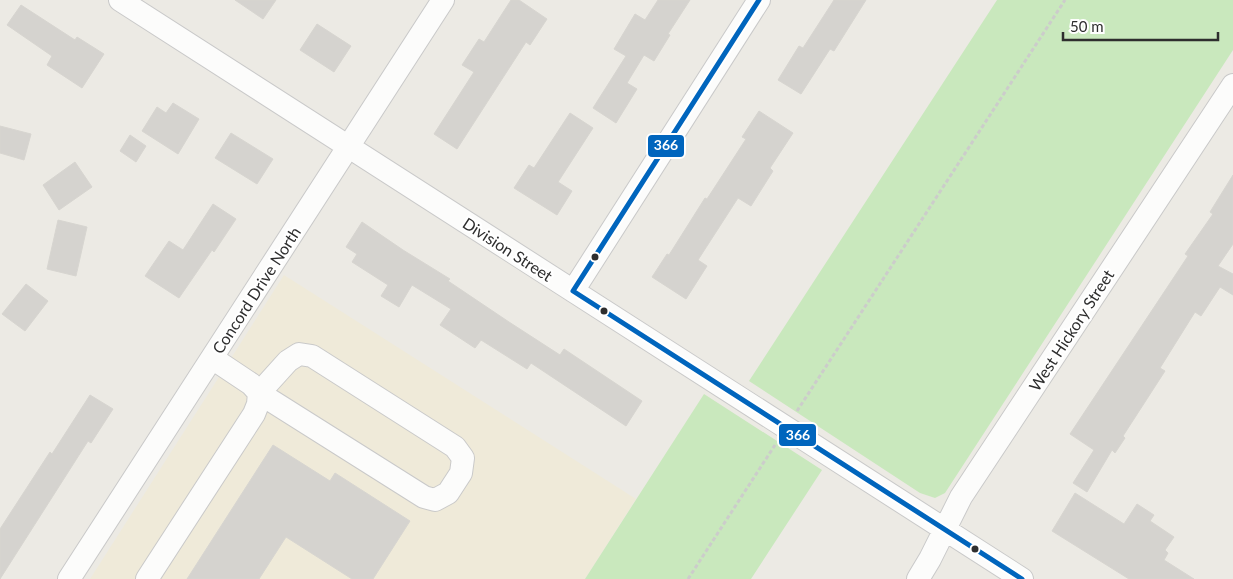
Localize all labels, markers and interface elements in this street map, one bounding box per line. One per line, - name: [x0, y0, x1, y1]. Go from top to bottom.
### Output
- scale bar: [1063, 10, 1218, 42]
- text: 50 m: [1070, 17, 1104, 35]
- line badge: 366: [647, 134, 685, 158]
- text: 366: [654, 136, 678, 153]
- street label: Division Street: [460, 213, 557, 285]
- street label: Concord Drive North: [208, 223, 304, 357]
- unlabelled marker: [590, 252, 600, 262]
- street label: West Hickory Street: [1025, 265, 1118, 394]
- unlabelled marker: [599, 306, 609, 316]
- line badge: 366: [778, 423, 817, 447]
- text: 366: [786, 426, 810, 443]
- unlabelled marker: [970, 544, 980, 554]

